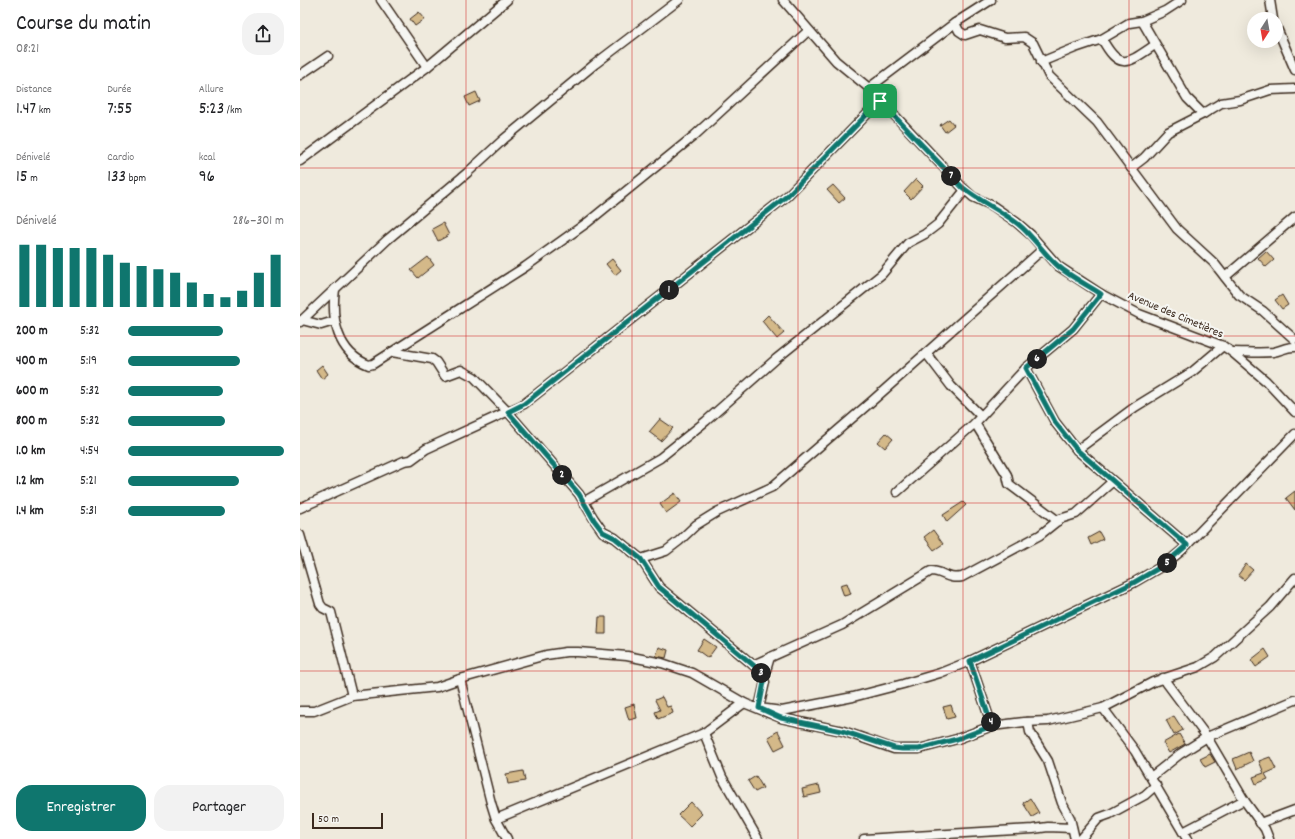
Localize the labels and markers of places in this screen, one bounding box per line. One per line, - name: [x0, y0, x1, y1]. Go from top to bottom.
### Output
- pin: [863, 84, 897, 118]
- pin: 7: [941, 166, 961, 186]
- pin: 1: [659, 280, 679, 300]
- pin: 6: [1027, 349, 1047, 369]
- pin: 2: [552, 465, 572, 485]
- pin: 5: [1157, 553, 1177, 573]
- pin: 3: [751, 663, 771, 683]
- pin: 4: [981, 712, 1001, 732]

